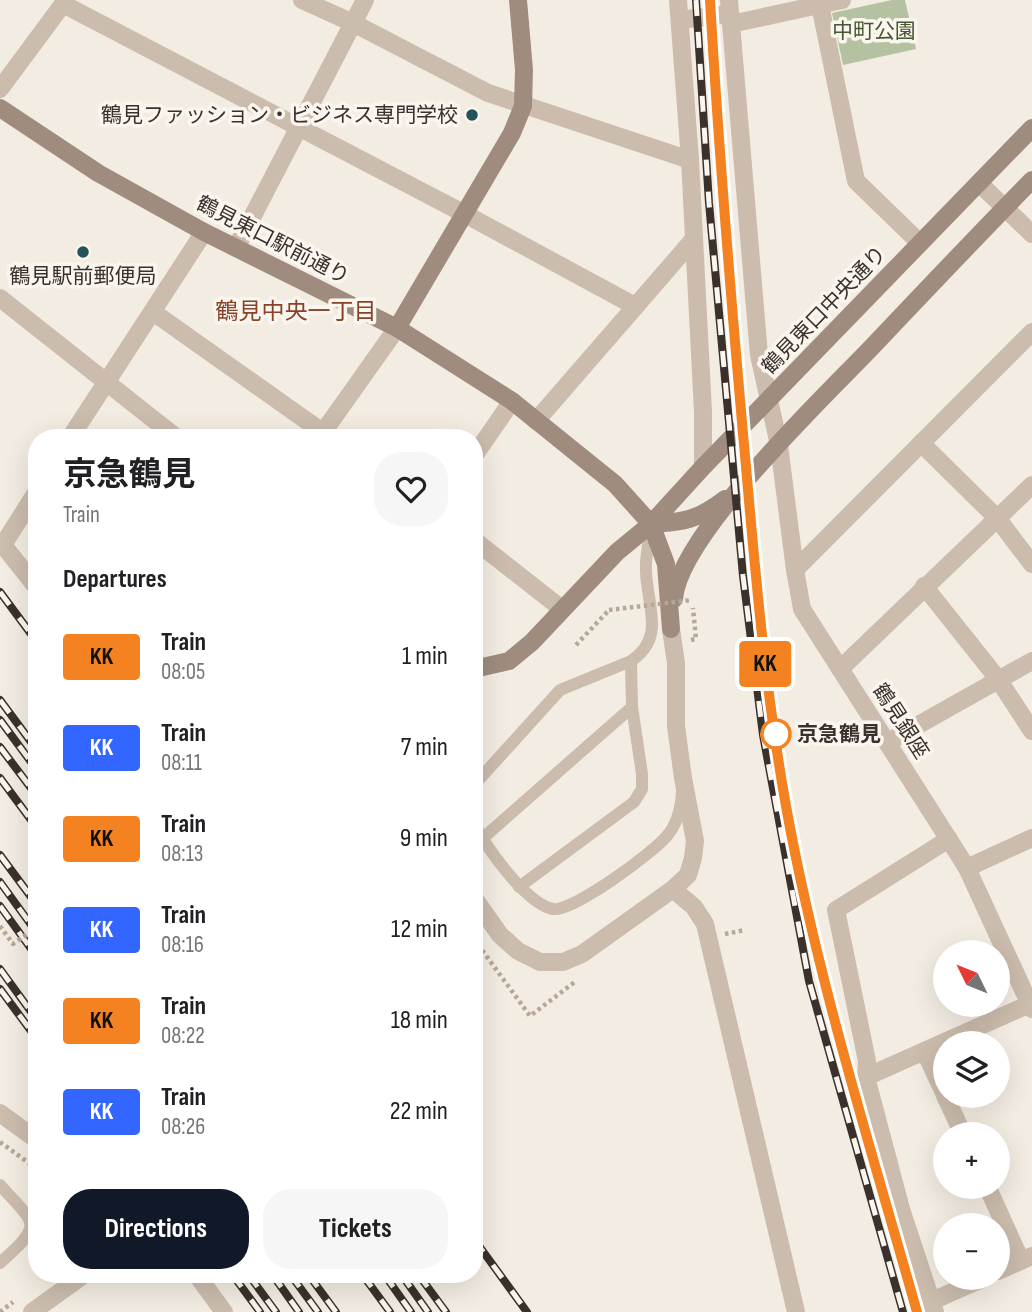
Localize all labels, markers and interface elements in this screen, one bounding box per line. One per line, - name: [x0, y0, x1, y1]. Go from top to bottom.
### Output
- park label: 中町公園: [832, 19, 916, 44]
- place label: 鶴見ファッション・ビジネス専門学校: [101, 103, 458, 128]
- marker: 鶴見ファッション・ビジネス専門学校: [464, 107, 480, 123]
- street label: 鶴見東口駅前通り: [192, 191, 353, 290]
- street label: 鶴見東口中央通り: [757, 241, 892, 379]
- marker: 鶴見駅前郵便局: [75, 244, 91, 260]
- place label: 鶴見駅前郵便局: [10, 264, 157, 289]
- district label: 鶴見中央一丁目: [216, 298, 377, 326]
- button: heart: [374, 452, 448, 526]
- text: 京急鶴見: [63, 455, 195, 495]
- text: Train: [63, 501, 100, 529]
- text: Departures: [63, 564, 167, 595]
- text: Train: [161, 627, 206, 658]
- text: 1 min: [402, 641, 448, 672]
- line badge: KK: [734, 641, 796, 687]
- text: KK: [90, 642, 113, 671]
- text: KK: [753, 649, 777, 678]
- text: 08:05: [161, 658, 205, 686]
- street label: 鶴見銀座: [867, 679, 934, 763]
- text: Train: [161, 718, 206, 749]
- marker: 京急鶴見: [761, 719, 791, 749]
- place label: 京急鶴見: [797, 722, 881, 747]
- text: 7 min: [401, 732, 448, 763]
- text: KK: [90, 733, 113, 762]
- text: 08:11: [161, 749, 202, 777]
- text: Train: [161, 809, 206, 840]
- text: 9 min: [400, 823, 448, 854]
- text: KK: [90, 824, 113, 853]
- text: 08:13: [161, 840, 203, 868]
- text: Train: [161, 900, 206, 931]
- text: 12 min: [391, 914, 448, 945]
- text: KK: [90, 915, 113, 944]
- text: 08:16: [161, 931, 204, 959]
- north arrow: [933, 940, 1010, 1017]
- map controls: [933, 940, 1010, 1290]
- text: Train: [161, 991, 206, 1022]
- text: 18 min: [391, 1005, 448, 1036]
- text: KK: [90, 1006, 113, 1035]
- text: 08:22: [161, 1022, 205, 1050]
- button: layers: [933, 1031, 1010, 1108]
- text: Train: [161, 1082, 206, 1113]
- text: 22 min: [390, 1096, 448, 1127]
- text: KK: [90, 1097, 113, 1126]
- text: 08:26: [161, 1113, 205, 1141]
- button: +: [933, 1122, 1010, 1199]
- button: Directions: [63, 1189, 249, 1269]
- button: Tickets: [263, 1189, 448, 1269]
- button: −: [933, 1213, 1010, 1290]

